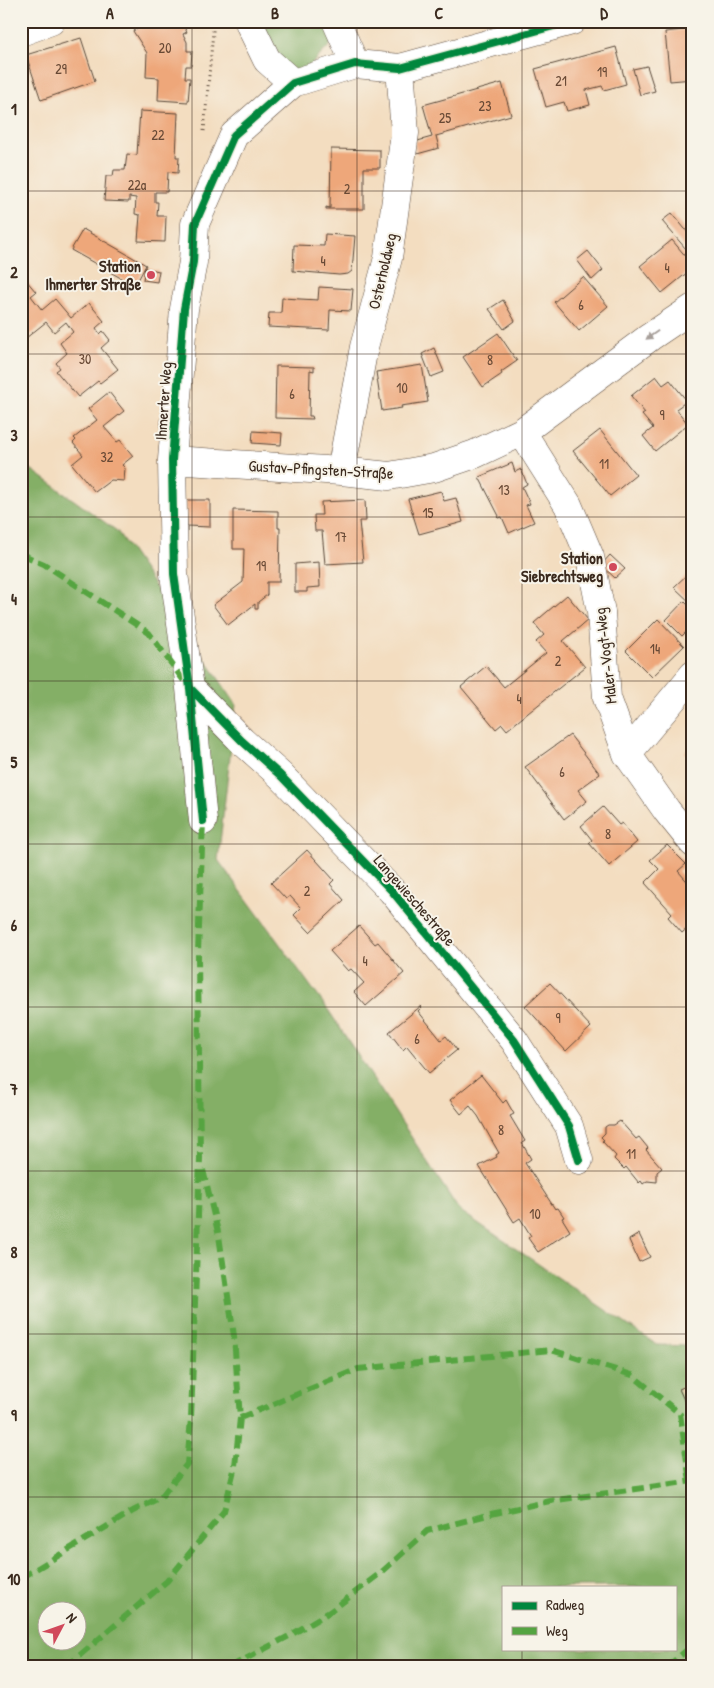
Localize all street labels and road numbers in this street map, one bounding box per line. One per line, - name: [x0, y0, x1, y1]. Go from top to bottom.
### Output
- street label: Osterholdweg: [363, 231, 401, 311]
- street label: Ihmerter Weg: [149, 361, 177, 441]
- street label: Gustav-Pfingsten-Straße: [248, 454, 395, 484]
- street label: Maler-Vogt-Weg: [588, 607, 622, 705]
- street label: Langewieschestraße: [369, 849, 461, 951]

